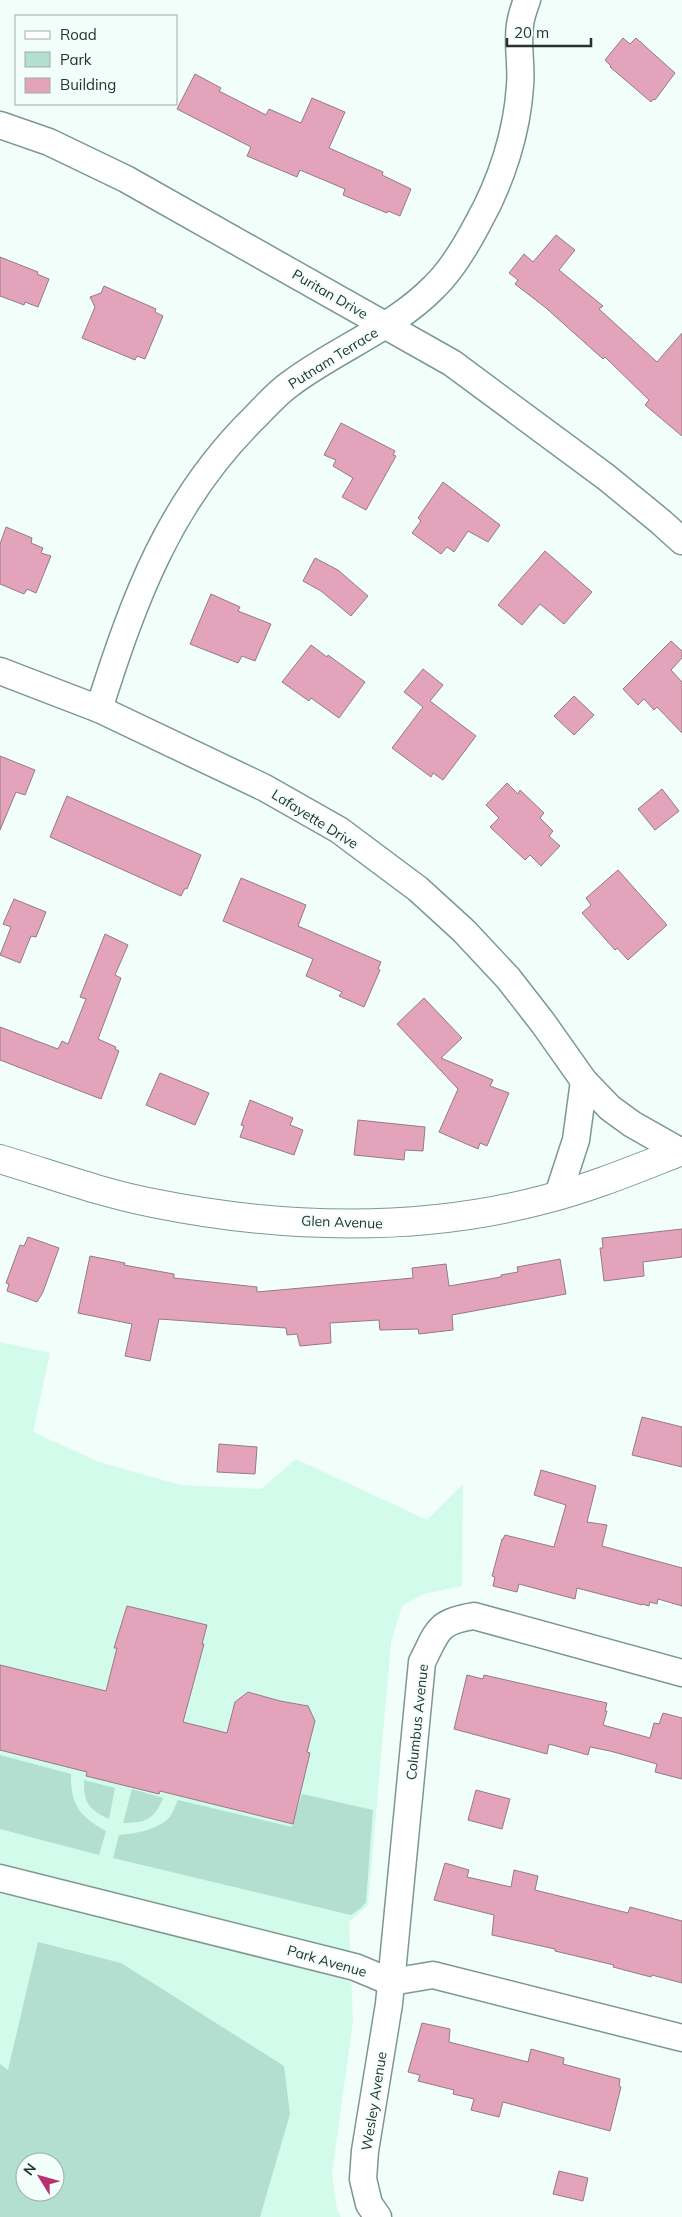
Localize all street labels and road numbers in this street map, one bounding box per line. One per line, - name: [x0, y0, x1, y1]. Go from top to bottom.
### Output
- street label: Puritan Drive: [289, 265, 371, 323]
- street label: Putnam Terrace: [285, 323, 381, 393]
- street label: Lafayette Drive: [268, 785, 362, 853]
- street label: Glen Avenue: [301, 1212, 383, 1232]
- street label: Columbus Avenue: [402, 1663, 432, 1781]
- street label: Park Avenue: [285, 1941, 369, 1981]
- street label: Wesley Avenue: [357, 2050, 391, 2152]

